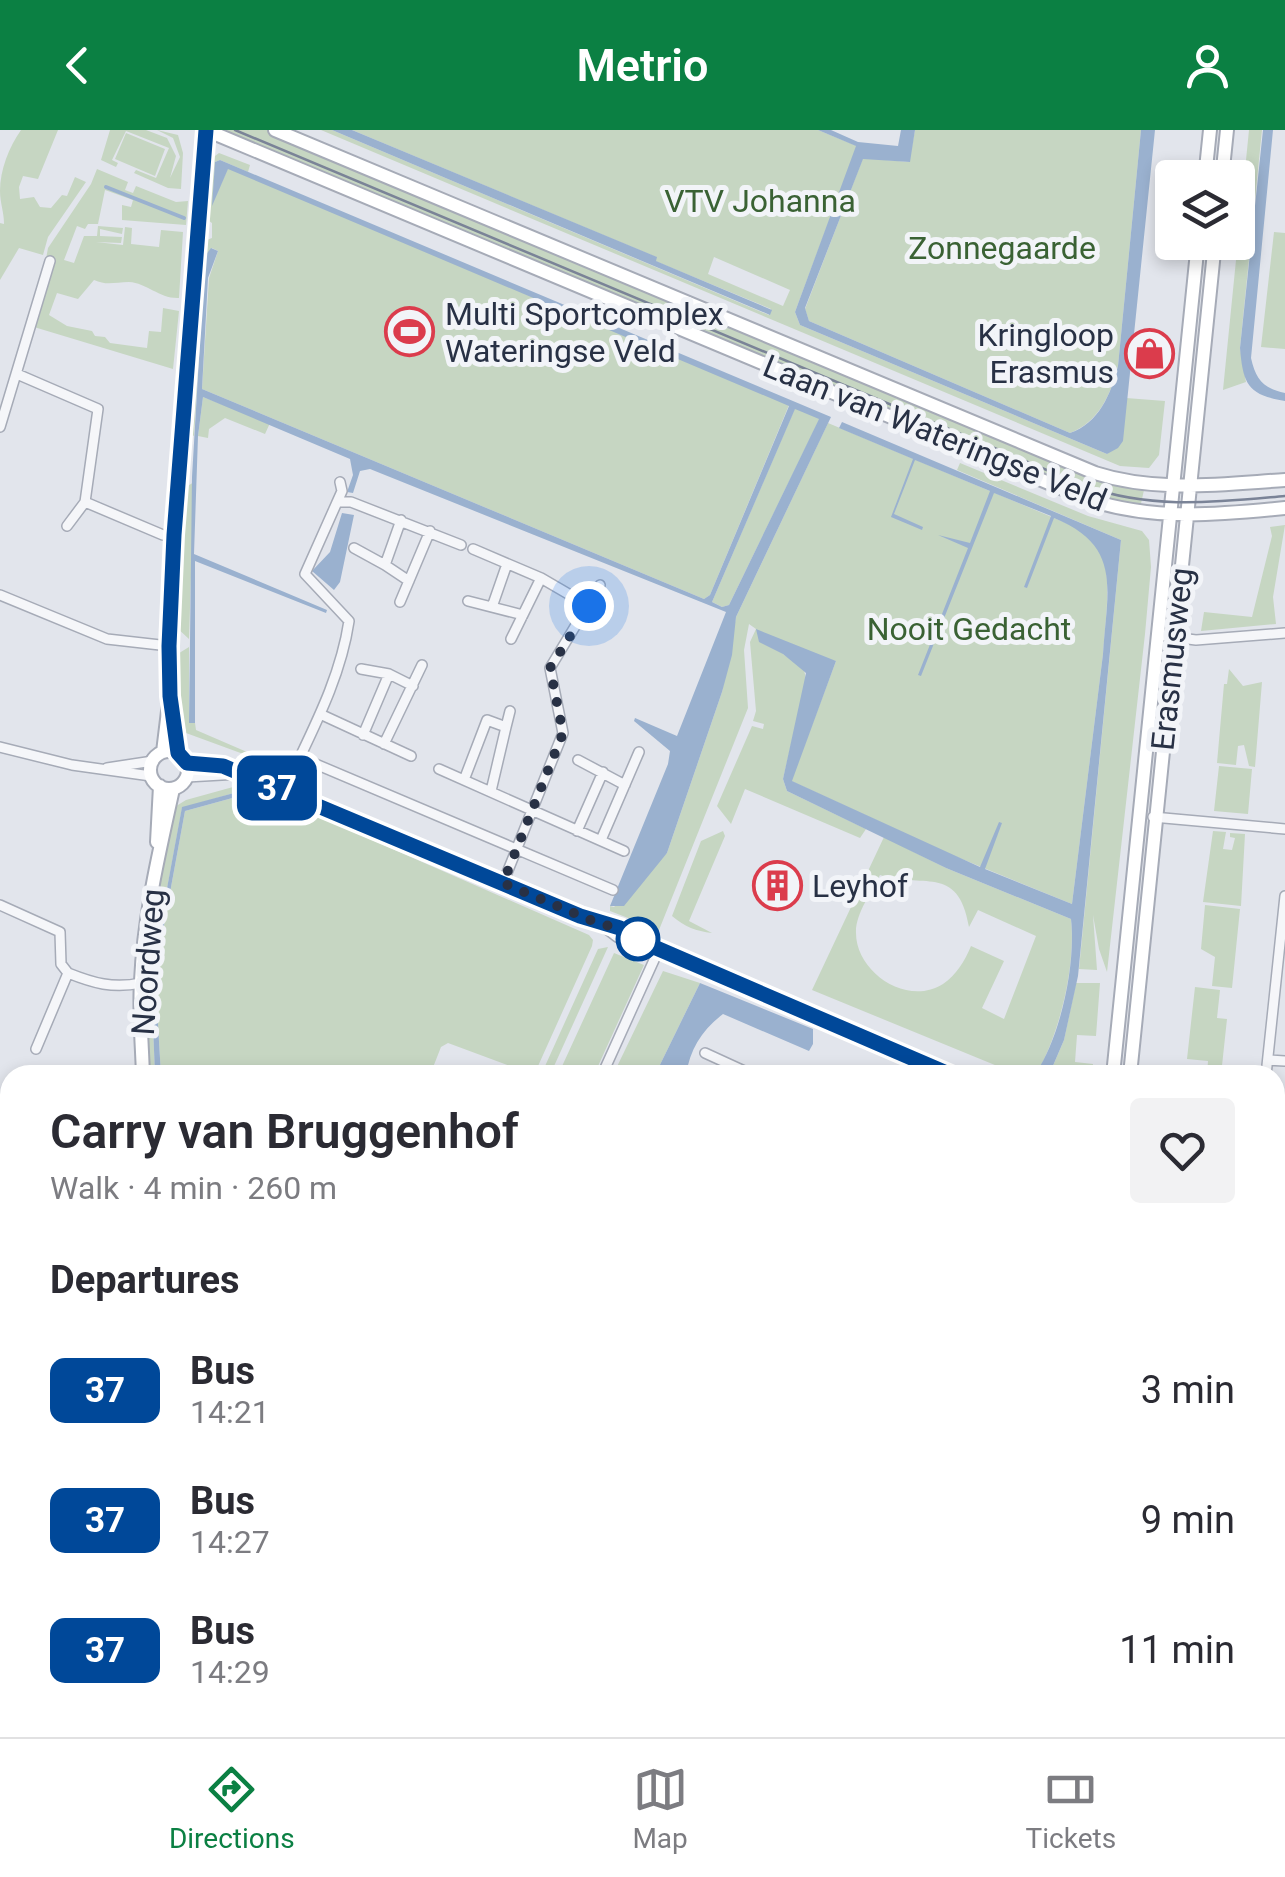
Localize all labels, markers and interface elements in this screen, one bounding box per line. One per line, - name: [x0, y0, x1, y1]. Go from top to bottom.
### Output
- icon: back: [50, 38, 105, 93]
- icon: person: [1180, 38, 1235, 93]
- text: Metrio: [576, 39, 709, 92]
- map controls: [1155, 160, 1255, 260]
- button: layers: [1155, 160, 1255, 260]
- park label: VTV Johanna: [664, 182, 856, 220]
- park label: Zonnegaarde: [908, 229, 1096, 267]
- place label: Multi Sportcomplex Wateringse Veld: [445, 295, 724, 370]
- sports icon: Multi Sportcomplex Wateringse Veld: [384, 306, 436, 358]
- place label: Kringloop Erasmus: [977, 316, 1114, 391]
- shop icon: Kringloop Erasmus: [1123, 327, 1175, 379]
- street label: Laan van Wateringse Veld: [758, 347, 1112, 519]
- street label: Erasmusweg: [1144, 566, 1200, 752]
- your location: [564, 581, 614, 631]
- park label: Nooit Gedacht: [867, 610, 1071, 648]
- line badge: 37: [232, 756, 322, 820]
- text: 37: [257, 768, 297, 809]
- building icon: Leyhof: [751, 860, 803, 912]
- place label: Leyhof: [812, 867, 909, 905]
- street label: Noordweg: [124, 887, 172, 1037]
- unlabelled marker: [617, 918, 659, 960]
- button: heart: [1130, 1098, 1235, 1203]
- text: Carry van Bruggenhof: [50, 1103, 519, 1160]
- text: Walk · 4 min · 260 m: [50, 1169, 337, 1207]
- text: Departures: [50, 1258, 240, 1302]
- text: Bus: [190, 1349, 255, 1393]
- text: 3 min: [1141, 1368, 1235, 1412]
- text: 37: [85, 1370, 125, 1411]
- text: 14:21: [190, 1393, 270, 1431]
- text: Bus: [190, 1479, 255, 1523]
- text: 9 min: [1141, 1498, 1235, 1542]
- text: 37: [85, 1500, 125, 1541]
- text: 14:27: [190, 1523, 270, 1561]
- text: Bus: [190, 1609, 255, 1653]
- text: 11 min: [1119, 1628, 1235, 1672]
- text: 37: [85, 1630, 125, 1671]
- text: 14:29: [190, 1653, 270, 1691]
- tab: Directions: [169, 1762, 295, 1855]
- tab: Map: [632, 1762, 688, 1855]
- tab: Tickets: [1026, 1762, 1116, 1855]

